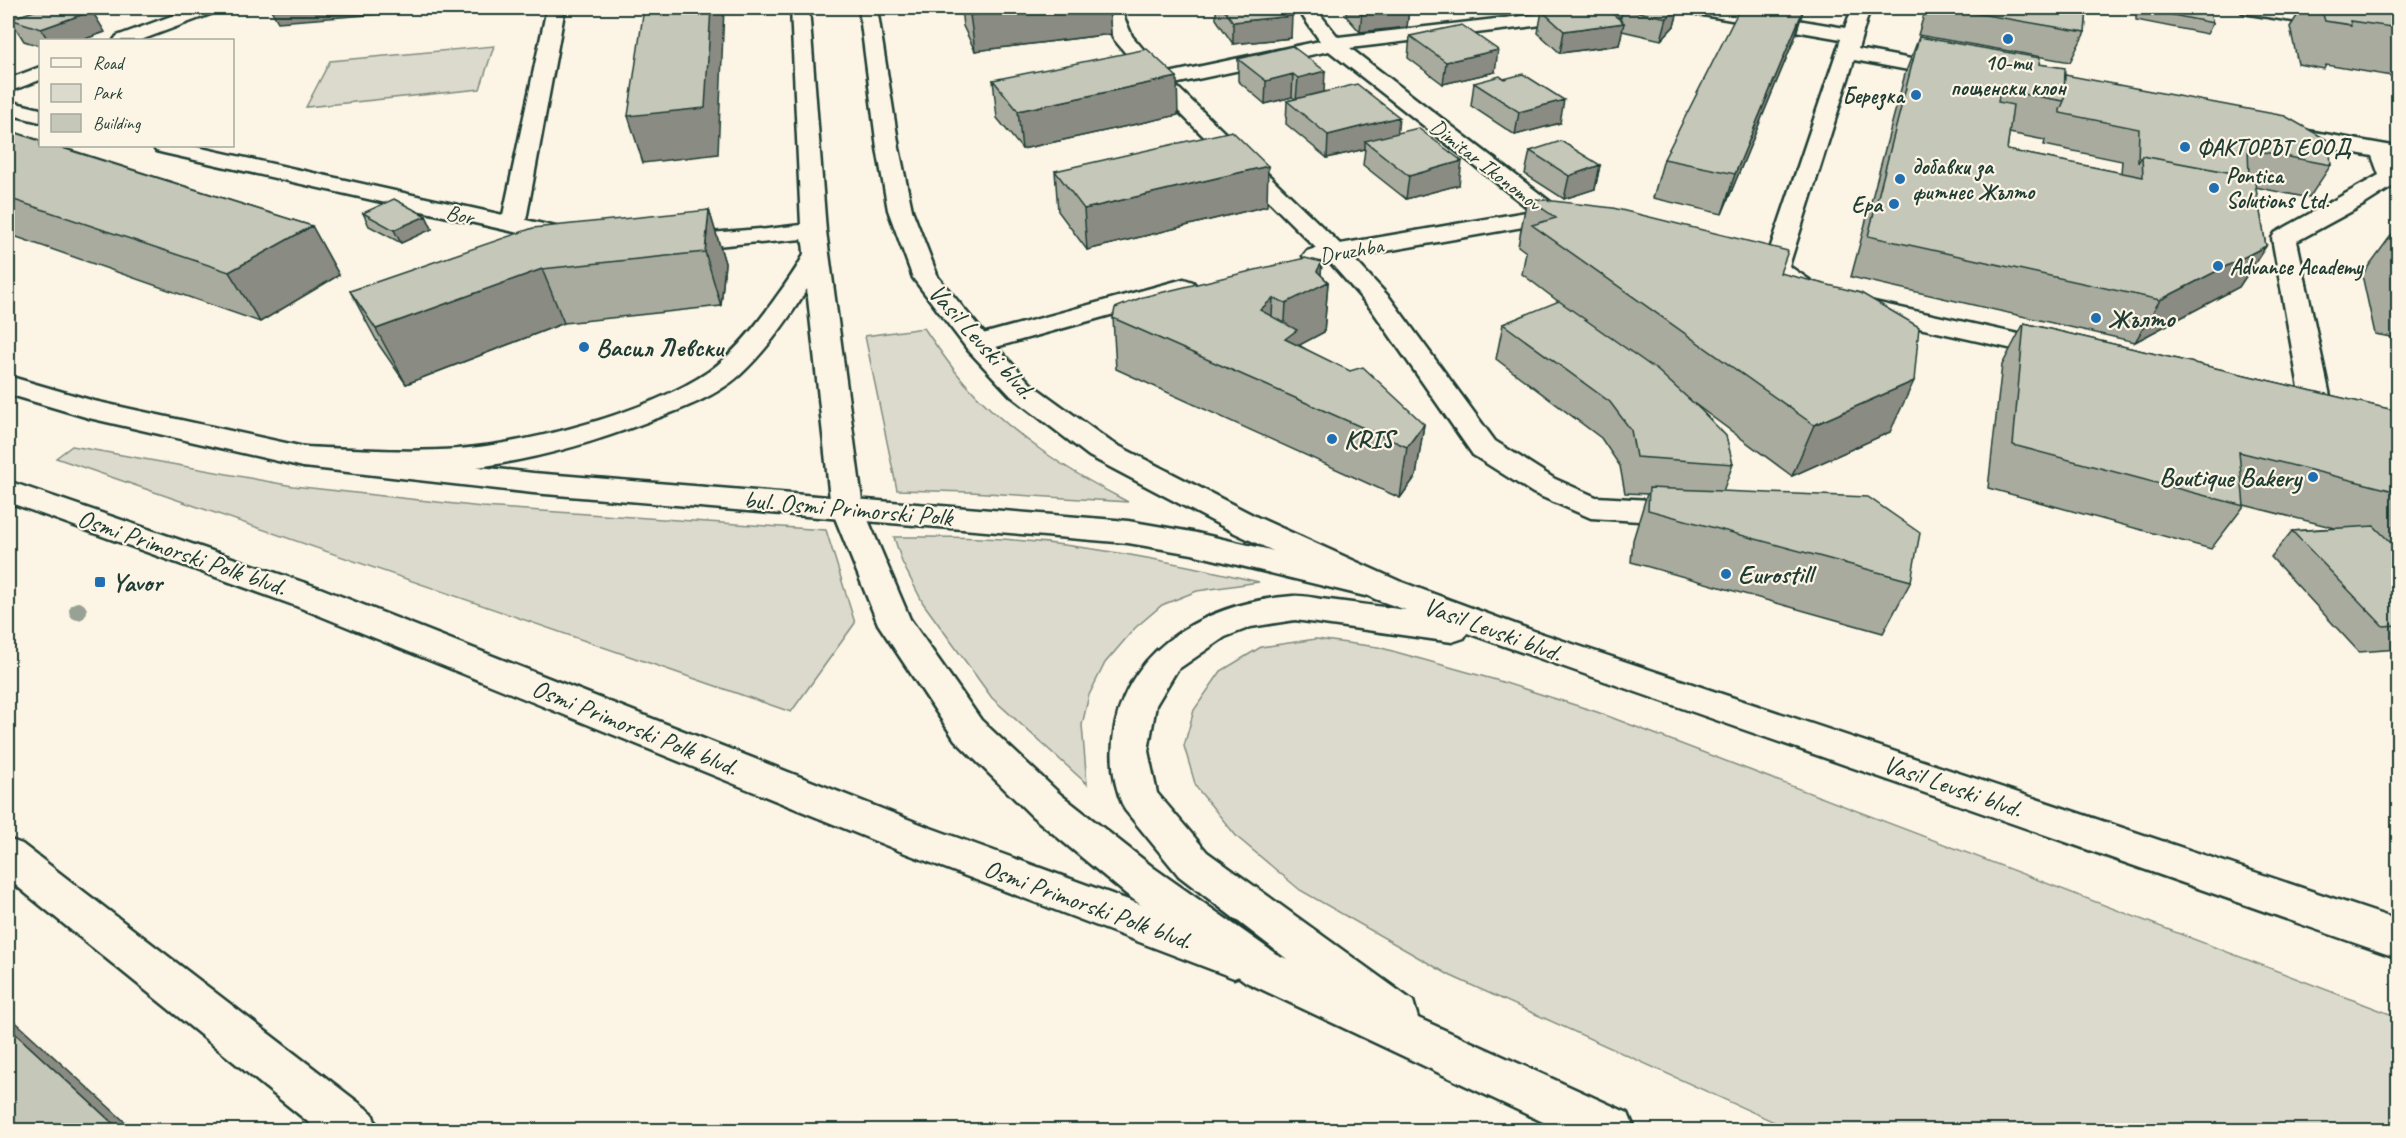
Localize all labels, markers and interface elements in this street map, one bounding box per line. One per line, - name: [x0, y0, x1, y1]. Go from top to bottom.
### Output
- marker: 10-ти пощенски клон: [2001, 32, 2015, 46]
- legend: [39, 39, 234, 147]
- place label: 10-ти пощенски клон: [1950, 49, 2067, 102]
- text: Road: [93, 52, 126, 74]
- text: Park: [93, 82, 123, 104]
- place label: Березка: [1842, 82, 1906, 111]
- marker: Березка: [1909, 88, 1923, 102]
- text: Building: [93, 112, 142, 134]
- street label: Dimitar Ikonomov: [1424, 113, 1549, 219]
- place label: ФАКТОРЪТ ЕООД: [2197, 134, 2353, 162]
- marker: ФАКТОРЪТ ЕООД: [2178, 140, 2192, 154]
- place label: добавки за фитнес Жълто: [1912, 153, 2036, 206]
- place label: Pontica Solutions Ltd.: [2226, 162, 2330, 215]
- marker: добавки за фитнес Жълто: [1893, 172, 1907, 186]
- marker: Pontica Solutions Ltd.: [2207, 181, 2221, 195]
- place label: Ера: [1852, 191, 1884, 219]
- marker: Ера: [1887, 197, 1901, 211]
- street label: Bor: [443, 198, 478, 232]
- street label: Druzhba: [1317, 231, 1386, 270]
- place label: Advance Academy: [2230, 253, 2365, 281]
- marker: Advance Academy: [2211, 259, 2225, 273]
- street label: Vasil Levski blvd.: [921, 277, 1043, 407]
- place label: Жълто: [2108, 302, 2176, 335]
- marker: Жълто: [2089, 311, 2103, 325]
- place label: Васил Левски: [596, 331, 726, 364]
- marker: Васил Левски: [577, 340, 591, 354]
- place label: KRIS: [1344, 423, 1398, 456]
- marker: KRIS: [1325, 432, 1339, 446]
- place label: Boutique Bakery: [2159, 461, 2303, 494]
- marker: Boutique Bakery: [2306, 470, 2320, 484]
- street label: bul. Osmi Primorski Polk: [742, 483, 956, 534]
- street label: Osmi Primorski Polk blvd.: [73, 501, 291, 604]
- place label: Eurostill: [1738, 558, 1817, 591]
- place label: Yavor: [112, 566, 164, 599]
- marker: Eurostill: [1719, 567, 1733, 581]
- marker: Yavor: [93, 575, 107, 589]
- street label: Vasil Levski blvd.: [1419, 589, 1567, 670]
- street label: Osmi Primorski Polk blvd.: [527, 671, 743, 784]
- street label: Vasil Levski blvd.: [1879, 747, 2027, 826]
- street label: Osmi Primorski Polk blvd.: [979, 852, 1197, 958]

